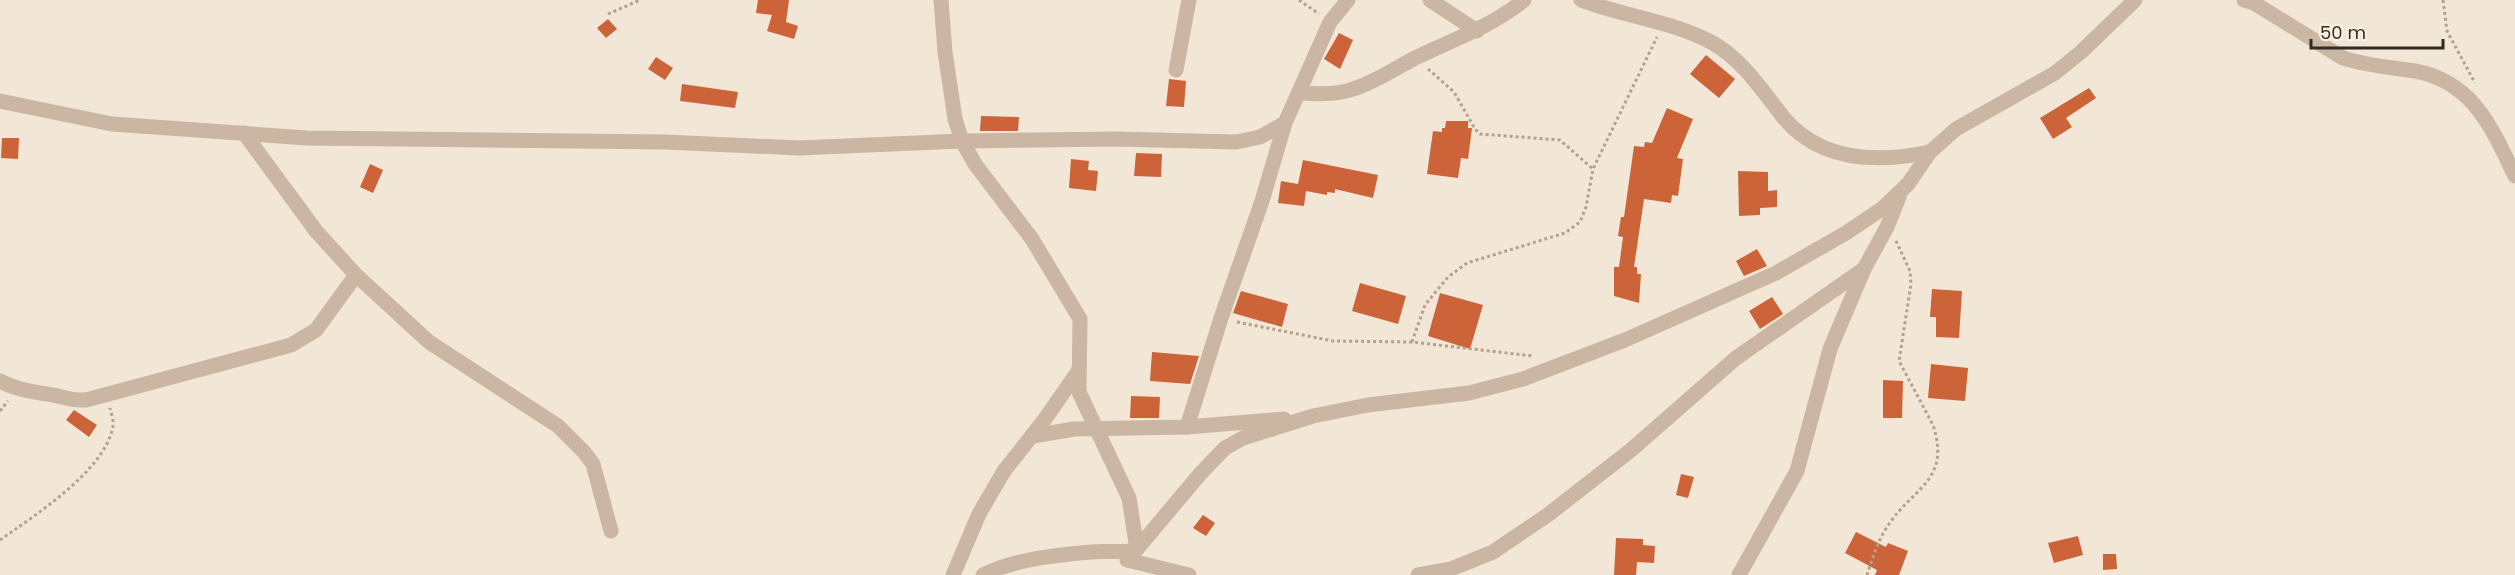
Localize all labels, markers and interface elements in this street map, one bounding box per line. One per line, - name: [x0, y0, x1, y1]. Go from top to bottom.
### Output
- scale bar: [2311, 12, 2443, 50]
- text: 50 m: [2320, 20, 2366, 45]

